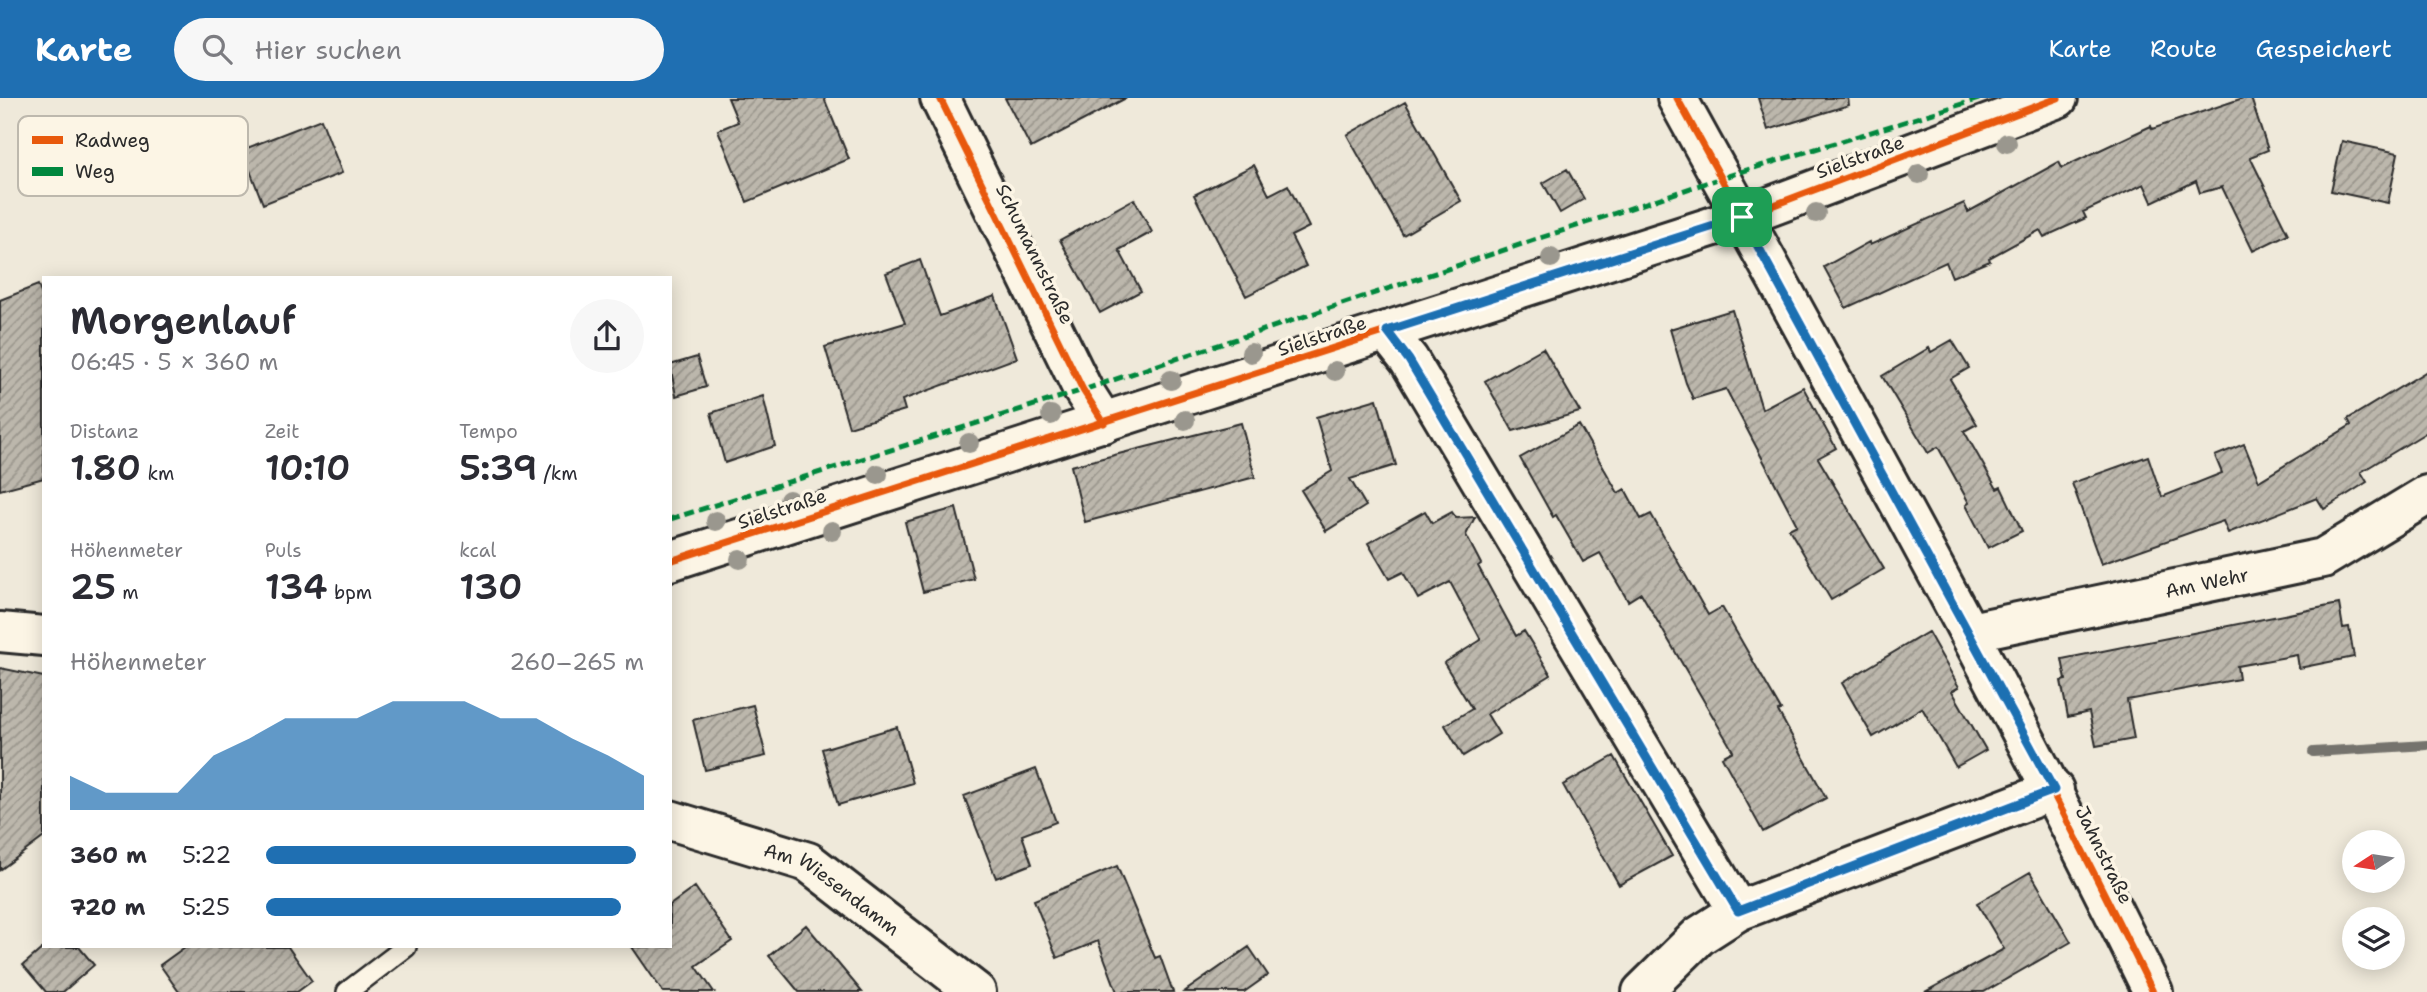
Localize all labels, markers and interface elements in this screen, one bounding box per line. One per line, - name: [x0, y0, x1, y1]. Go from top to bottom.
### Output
- search box: [174, 18, 664, 81]
- text: Karte: [35, 27, 132, 72]
- icon: search: [198, 30, 236, 68]
- text: Hier suchen: [254, 32, 402, 67]
- text: Karte: [2048, 33, 2112, 65]
- text: Route: [2150, 33, 2217, 65]
- text: Gespeichert: [2255, 33, 2392, 65]
- legend: [18, 116, 248, 196]
- text: Radweg: [75, 128, 150, 153]
- street label: Sielstraße: [1813, 130, 1907, 184]
- text: Weg: [75, 159, 115, 184]
- street label: Schumannstraße: [990, 180, 1080, 328]
- pin: [1712, 187, 1772, 247]
- icon: arrive: [1723, 198, 1761, 236]
- text: Morgenlauf: [70, 295, 296, 346]
- button: share: [570, 299, 644, 373]
- street label: Sielstraße: [1274, 310, 1370, 362]
- text: 06:45 · 5 × 360 m: [70, 347, 278, 377]
- text: Distanz: [70, 419, 139, 444]
- text: Zeit: [265, 419, 300, 444]
- text: Tempo: [459, 419, 518, 444]
- text: 1.80: [70, 444, 141, 491]
- text: 10:10: [265, 444, 351, 491]
- text: 5:39: [459, 444, 537, 491]
- text: km: [141, 461, 174, 486]
- text: /km: [537, 461, 578, 486]
- street label: Sielstraße: [734, 483, 830, 535]
- text: Höhenmeter: [70, 538, 183, 563]
- text: Puls: [265, 538, 302, 563]
- text: kcal: [459, 538, 496, 563]
- street label: Am Wehr: [2163, 561, 2251, 603]
- text: 25: [70, 563, 116, 610]
- text: 134: [265, 563, 327, 610]
- text: 130: [459, 563, 522, 610]
- text: m: [116, 580, 139, 605]
- text: bpm: [327, 580, 372, 605]
- text: Höhenmeter: [70, 647, 207, 677]
- text: 260–265 m: [509, 647, 644, 677]
- street label: Jahnstraße: [2070, 802, 2138, 908]
- north arrow: [2342, 830, 2404, 892]
- map controls: [2342, 830, 2405, 970]
- street label: Am Wiesendamm: [761, 837, 905, 941]
- text: 360 m: [70, 840, 147, 870]
- text: 5:22: [182, 840, 231, 870]
- text: 720 m: [70, 892, 146, 922]
- text: 5:25: [182, 892, 230, 922]
- button: layers: [2342, 907, 2405, 970]

